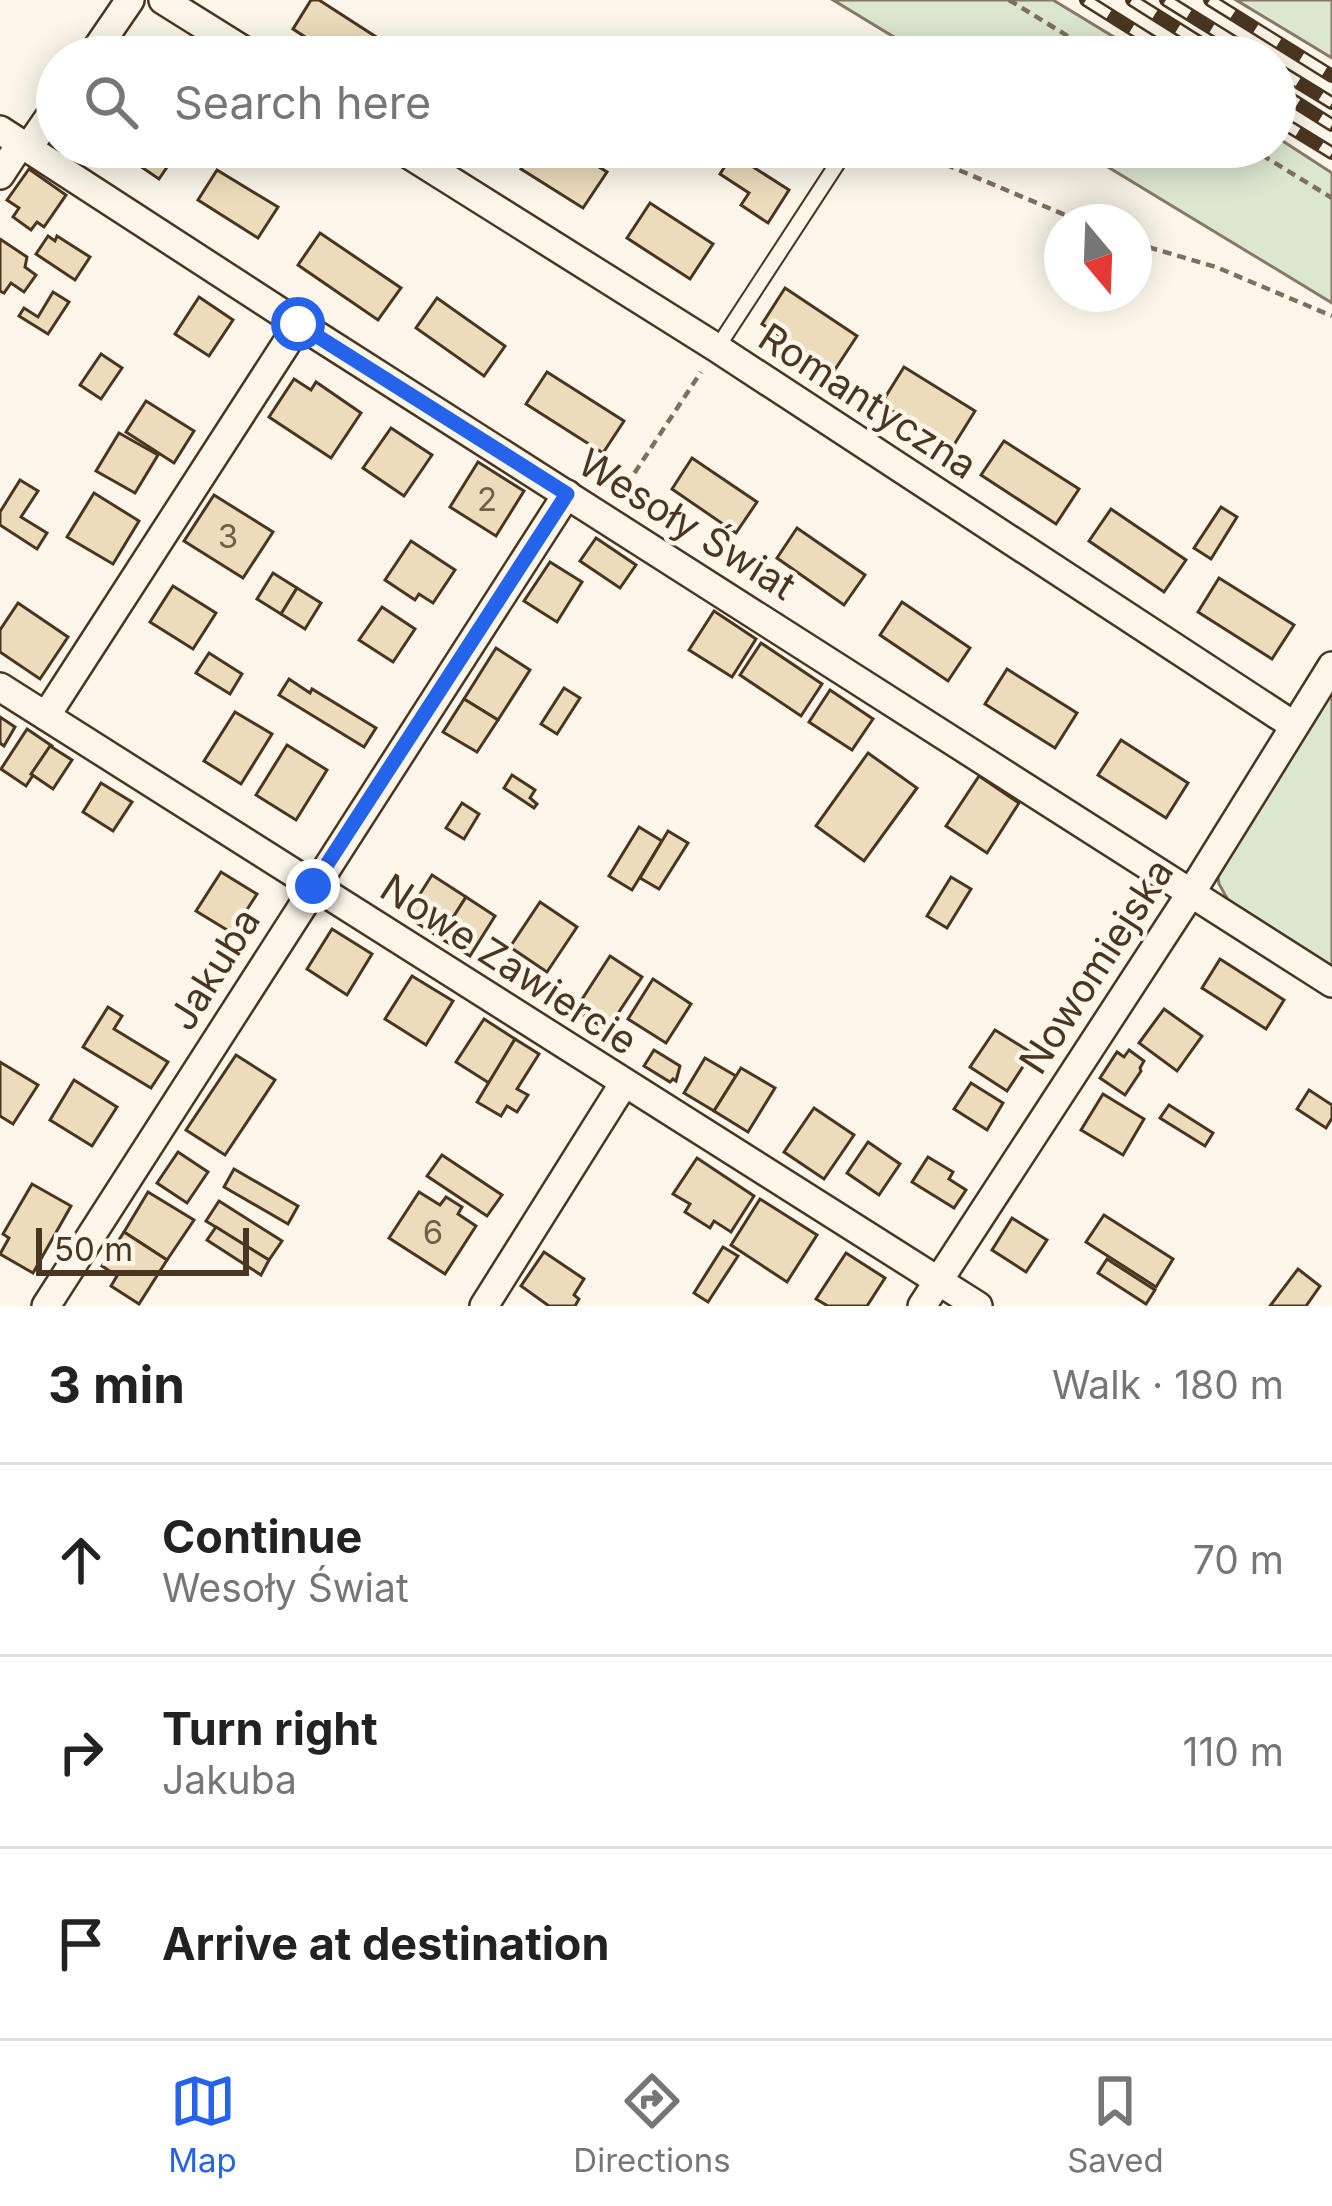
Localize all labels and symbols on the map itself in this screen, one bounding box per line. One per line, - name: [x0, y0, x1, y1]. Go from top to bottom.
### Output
- north arrow: [1044, 204, 1152, 312]
- route start: [271, 297, 325, 351]
- street label: Romantyczna: [751, 313, 986, 488]
- street label: Wesoły Świat: [570, 438, 804, 609]
- house number: 2: [477, 479, 497, 519]
- house number: 3: [218, 516, 238, 556]
- street label: Nowomiejska: [1009, 850, 1182, 1082]
- route end: [286, 859, 340, 913]
- street label: Nowe Zawiercie: [372, 863, 646, 1064]
- street label: Jakuba: [158, 899, 269, 1038]
- house number: 6: [423, 1212, 443, 1252]
- scale bar: [36, 1222, 249, 1275]

